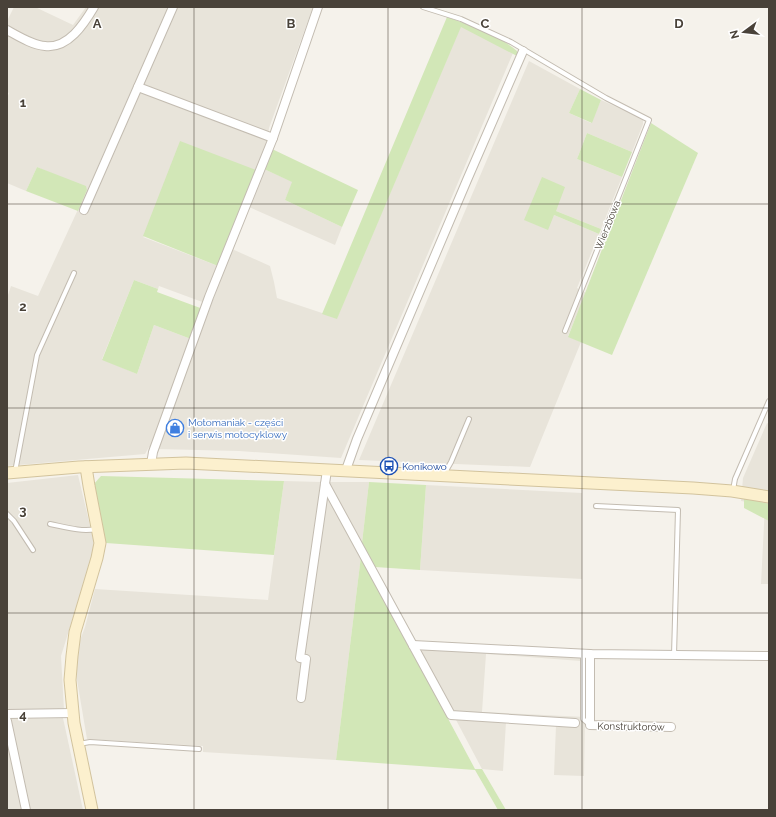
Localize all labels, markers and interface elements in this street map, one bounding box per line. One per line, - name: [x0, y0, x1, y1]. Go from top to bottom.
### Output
- north arrow: [724, 12, 764, 52]
- text: A: [93, 16, 102, 31]
- text: B: [287, 16, 296, 31]
- text: C: [481, 16, 490, 31]
- text: D: [674, 16, 684, 31]
- text: N: [727, 29, 742, 40]
- text: 1: [20, 95, 27, 110]
- street label: Wierzbowa: [593, 199, 622, 252]
- text: 2: [19, 299, 27, 314]
- place label: Motomaniak - części i serwis motocyklowy: [188, 417, 288, 440]
- shop icon: Motomaniak - części i serwis motocyklowy: [165, 418, 185, 438]
- bus stop icon: Konikowo: [379, 456, 399, 476]
- place label: Konikowo: [402, 461, 447, 472]
- text: 3: [19, 503, 27, 518]
- text: 4: [19, 707, 27, 722]
- street label: Konstruktorów: [597, 720, 665, 733]

